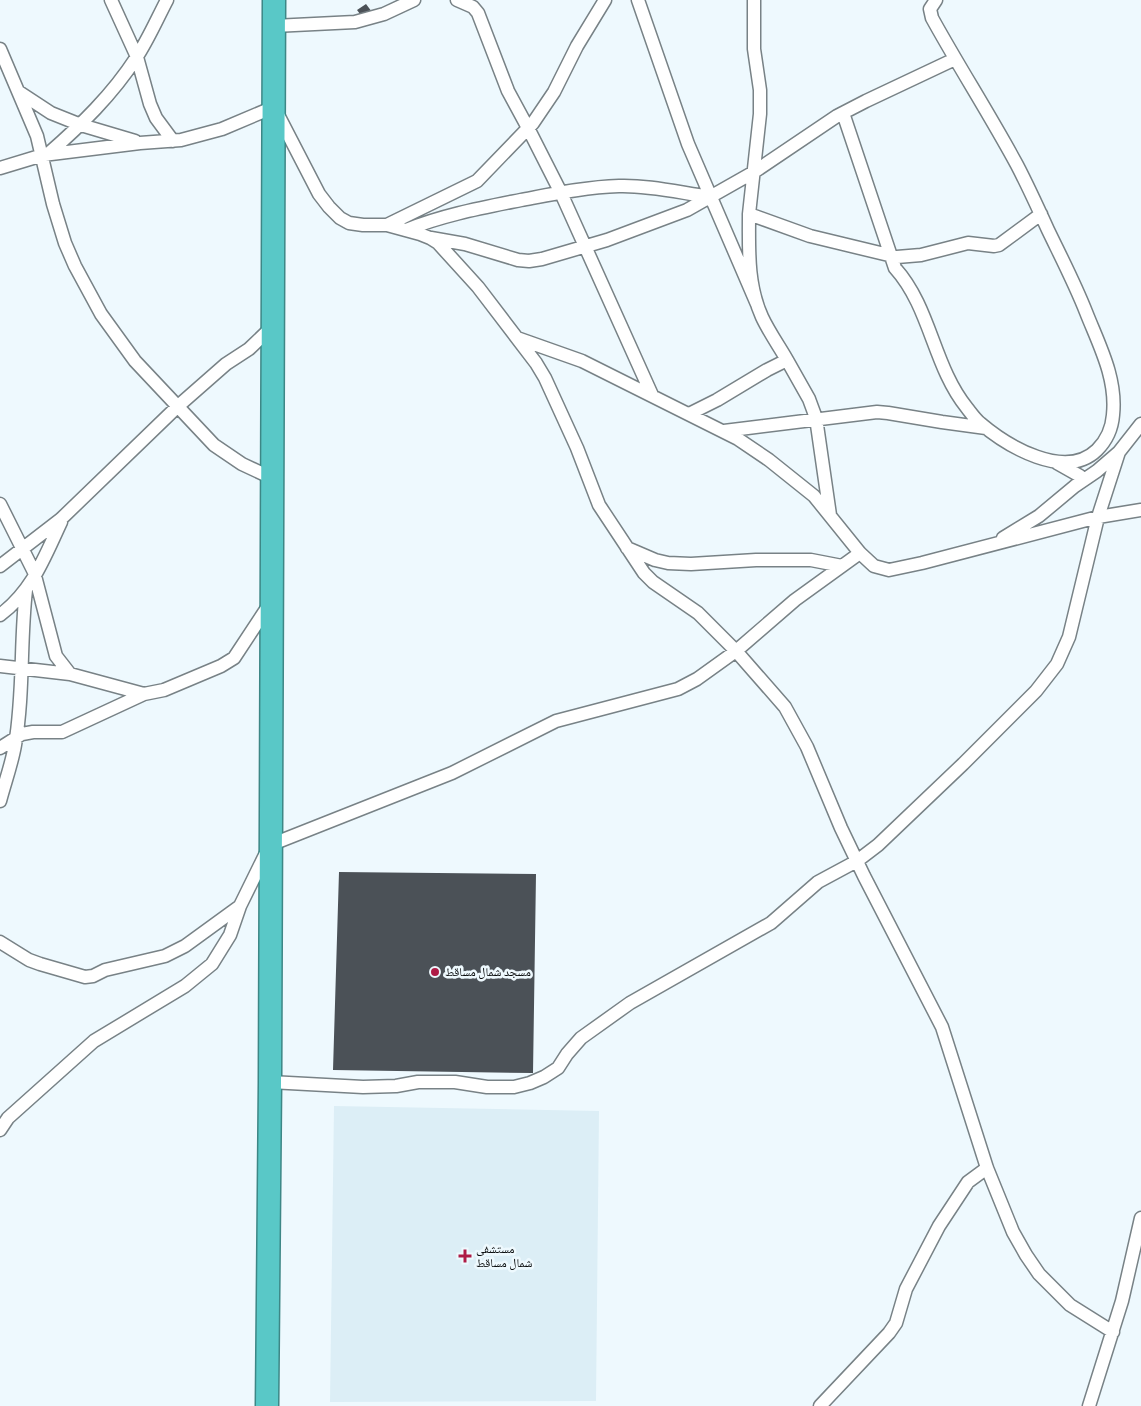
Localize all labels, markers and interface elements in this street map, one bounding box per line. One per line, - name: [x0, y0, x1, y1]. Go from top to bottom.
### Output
- place label: مسجد شمال مساقط: [445, 964, 531, 979]
- marker: مسجد شمال مساقط: [429, 966, 441, 978]
- place label: مستشفى شمال مساقط: [476, 1241, 532, 1270]
- marker: مستشفى شمال مساقط: [458, 1249, 472, 1263]

